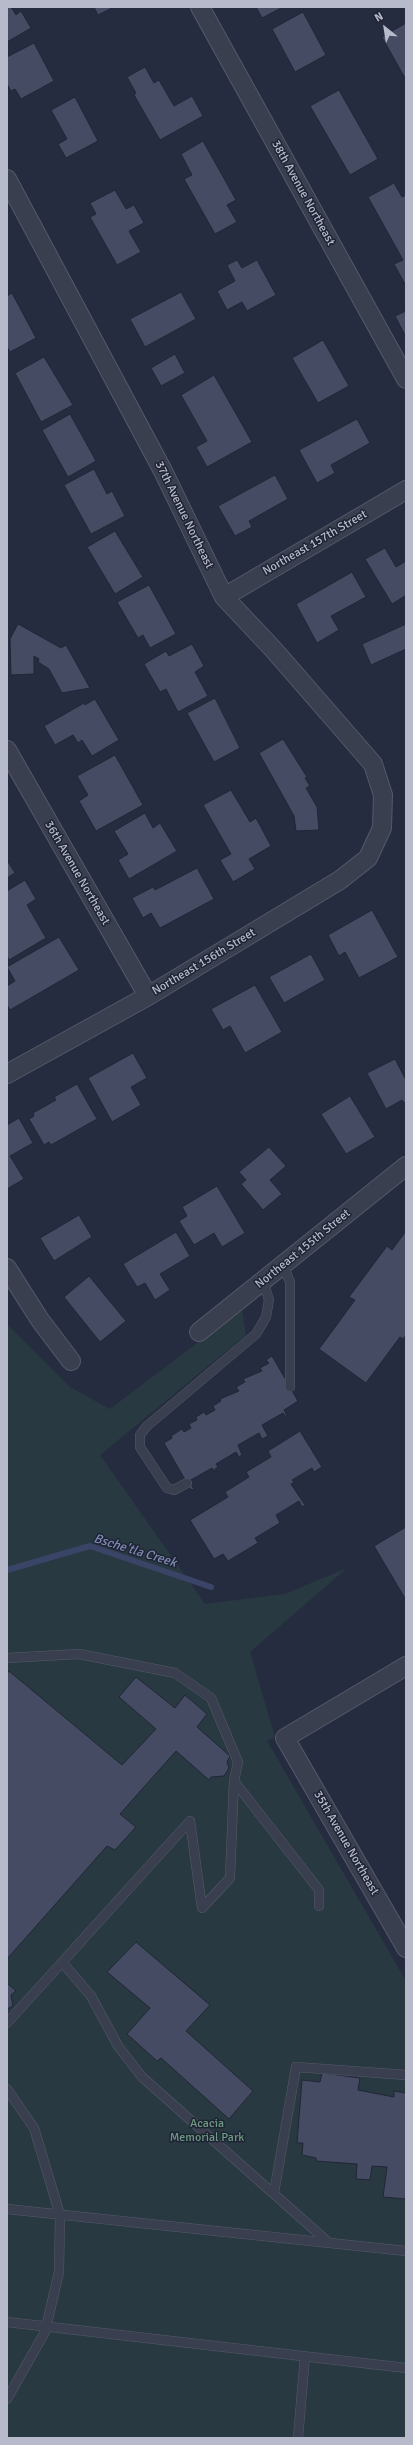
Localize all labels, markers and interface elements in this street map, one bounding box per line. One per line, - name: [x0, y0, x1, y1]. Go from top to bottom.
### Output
- north arrow: [365, 8, 405, 48]
- text: N: [372, 10, 385, 25]
- street label: 38th Avenue Northeast: [268, 138, 338, 248]
- street label: 37th Avenue Northeast: [152, 459, 216, 571]
- street label: Northeast 157th Street: [260, 507, 370, 579]
- street label: 36th Avenue Northeast: [41, 818, 113, 928]
- street label: Northeast 156th Street: [150, 925, 258, 999]
- street label: Northeast 155th Street: [253, 1206, 353, 1292]
- water label: Bsche'tla Creek: [92, 1531, 178, 1571]
- street label: 35th Avenue Northeast: [310, 1788, 382, 1898]
- park label: Acacia Memorial Park: [170, 2117, 244, 2145]

